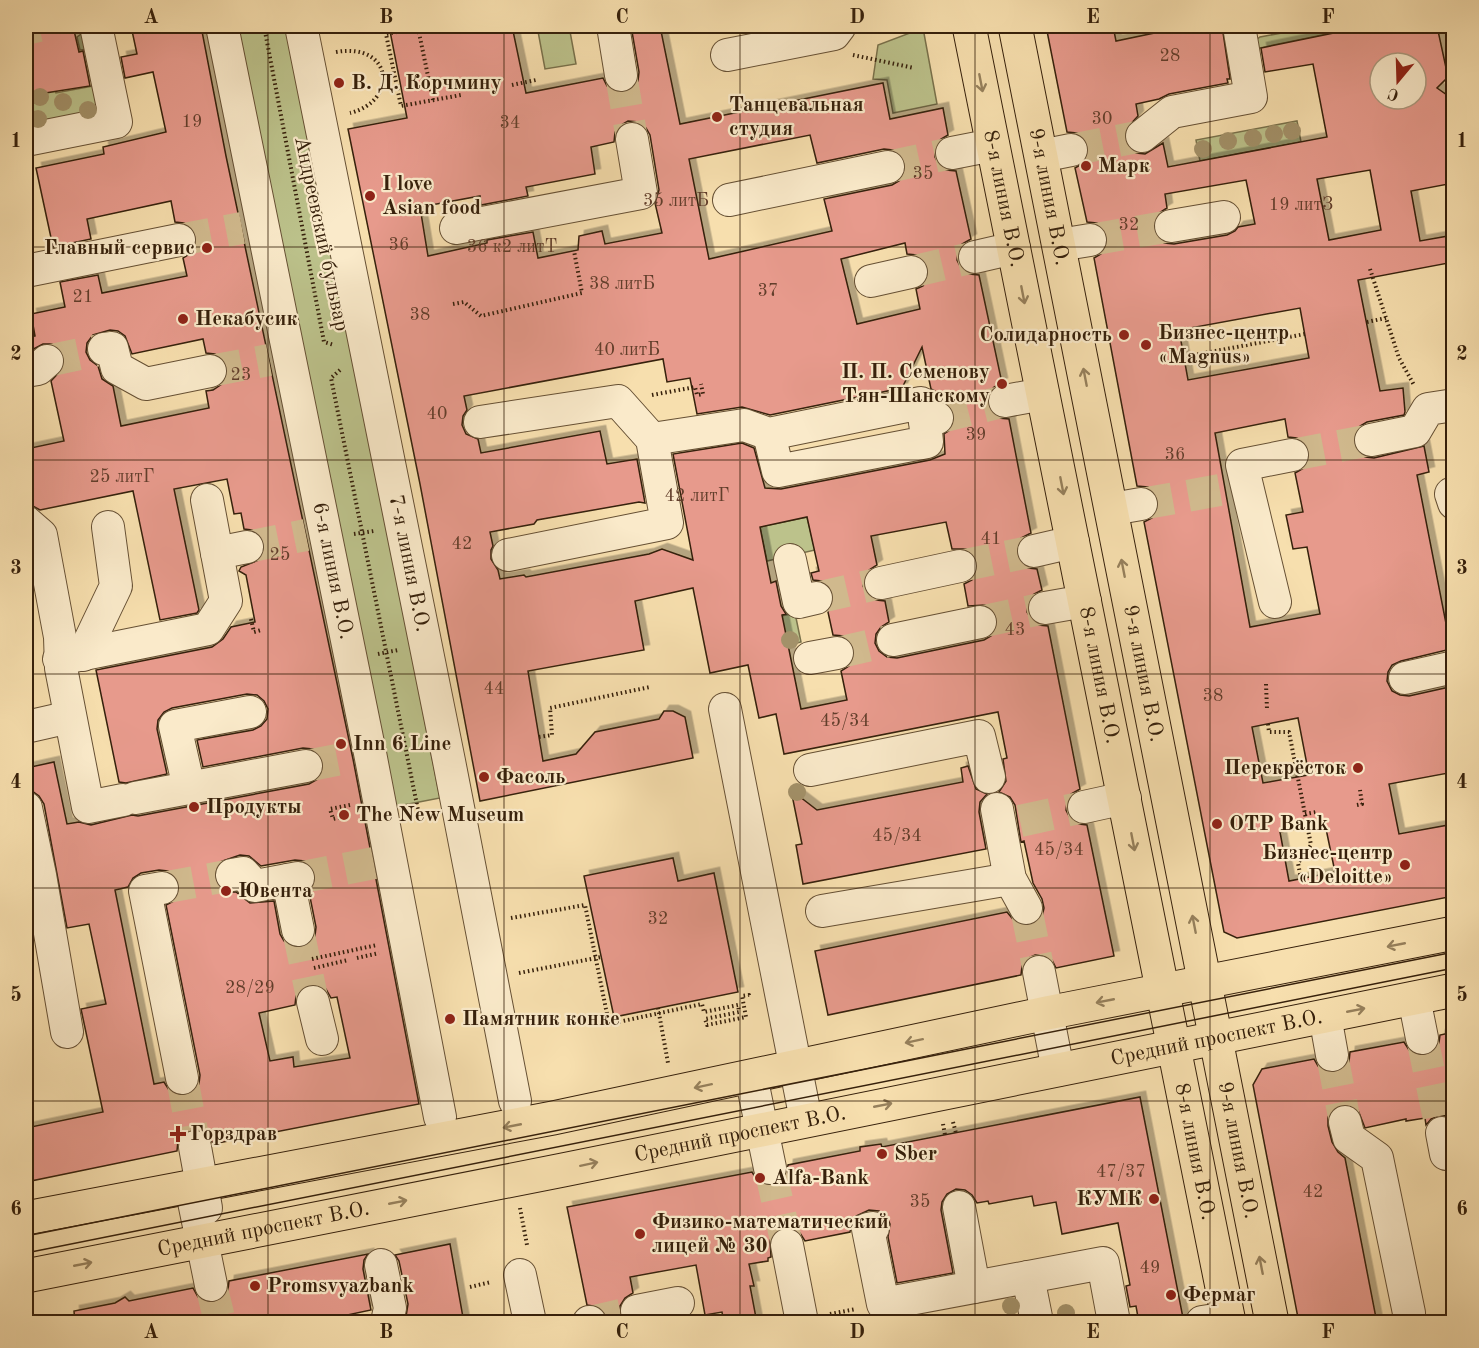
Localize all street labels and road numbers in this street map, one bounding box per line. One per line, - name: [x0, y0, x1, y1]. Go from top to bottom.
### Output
- street label: 9-я линия В.О.: [1025, 126, 1073, 267]
- street label: 8-я линия В.О.: [980, 128, 1028, 269]
- street label: Андреевский бульвар: [290, 135, 352, 333]
- street label: 7-я линия В.О.: [385, 493, 433, 634]
- street label: 6-я линия В.О.: [309, 500, 357, 641]
- street label: 9-я линия В.О.: [1120, 603, 1167, 744]
- street label: 8-я линия В.О.: [1075, 605, 1123, 745]
- street label: Средний проспект В.О.: [1109, 1006, 1324, 1070]
- street label: 9-я линия В.О.: [1214, 1080, 1262, 1220]
- street label: 8-я линия В.О.: [1171, 1081, 1219, 1222]
- street label: Средний проспект В.О.: [632, 1103, 848, 1166]
- street label: Средний проспект В.О.: [156, 1198, 371, 1260]

